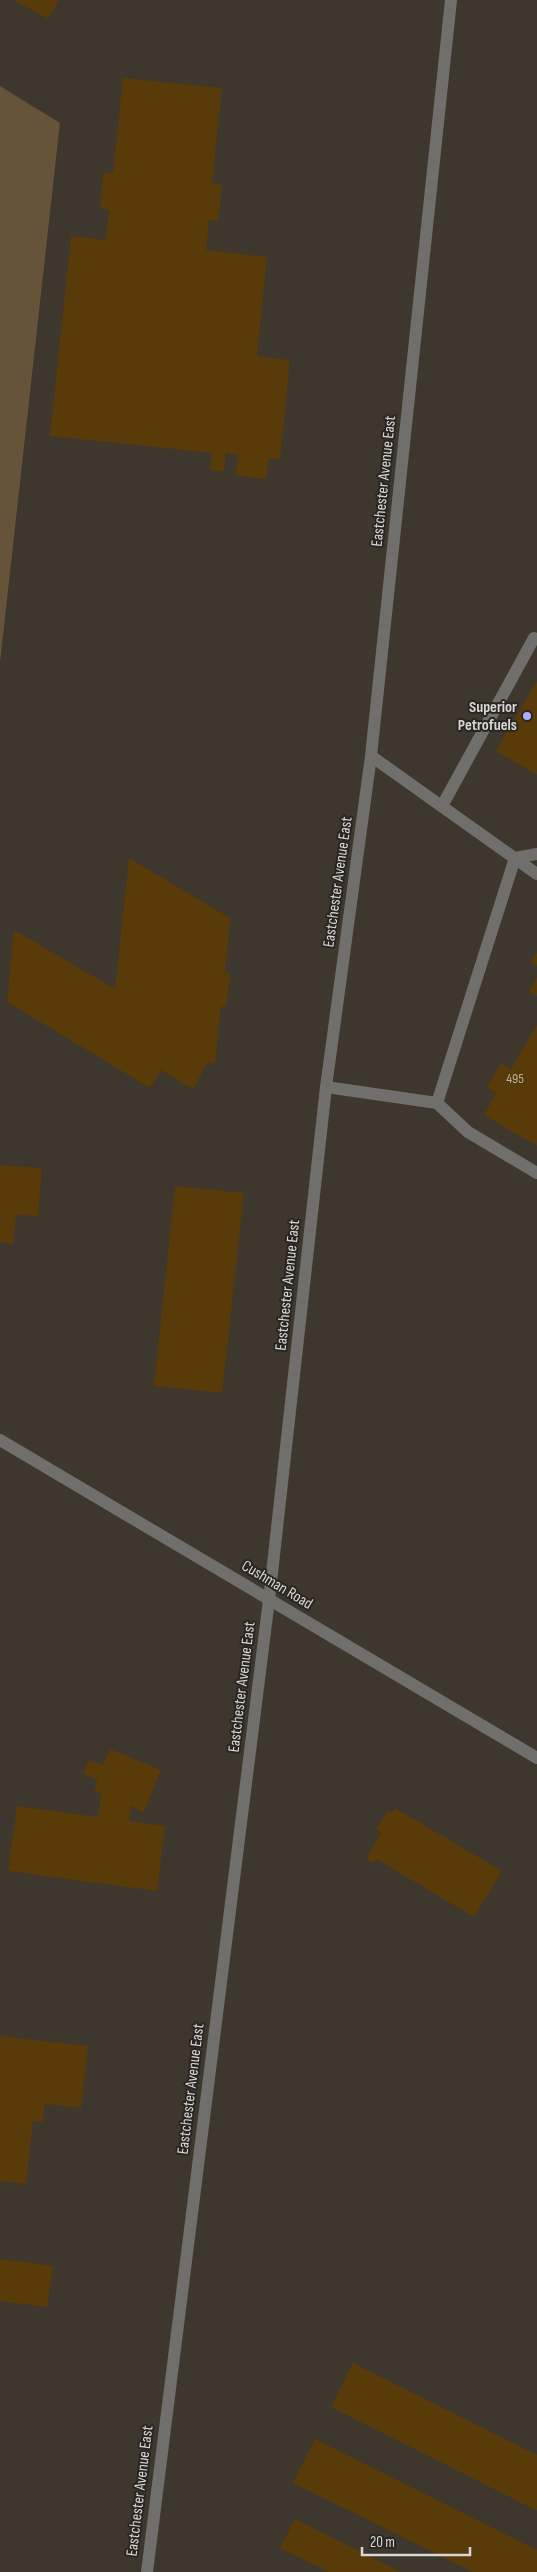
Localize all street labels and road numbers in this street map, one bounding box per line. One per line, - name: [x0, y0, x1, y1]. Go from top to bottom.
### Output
- street label: Eastchester Avenue East: [368, 414, 400, 547]
- street label: Eastchester Avenue East: [319, 815, 357, 948]
- street label: Eastchester Avenue East: [272, 1218, 304, 1351]
- street label: Cushman Road: [238, 1556, 316, 1614]
- street label: Eastchester Avenue East: [225, 1620, 259, 1753]
- street label: Eastchester Avenue East: [174, 2022, 208, 2155]
- street label: Eastchester Avenue East: [123, 2424, 157, 2557]

